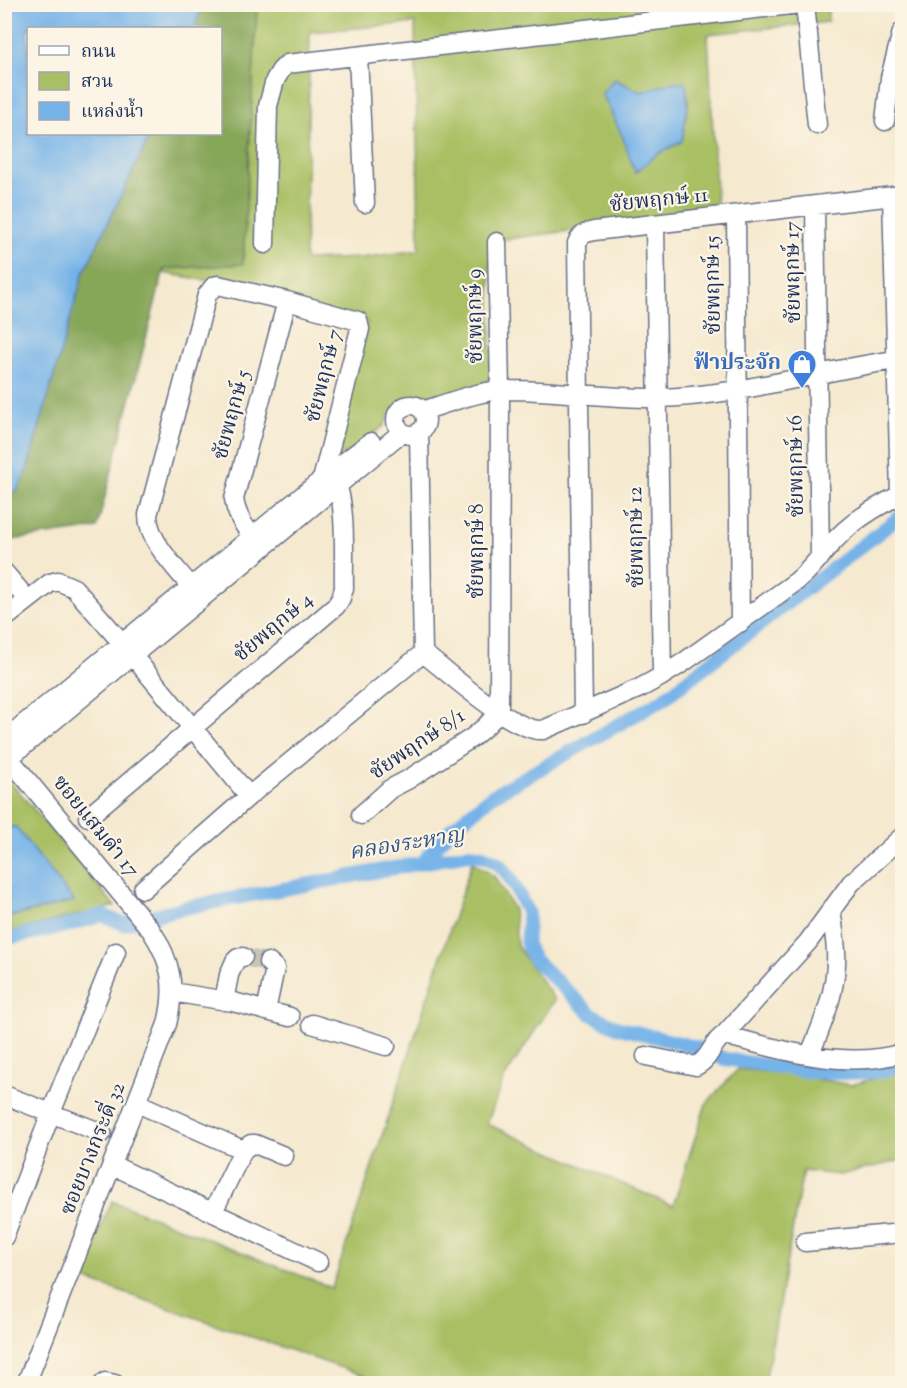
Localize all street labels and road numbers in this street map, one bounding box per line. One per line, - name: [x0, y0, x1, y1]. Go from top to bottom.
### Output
- street label: ชัยพฤกษ์ 11: [608, 181, 710, 221]
- street label: ชัยพฤกษ์ 17: [778, 220, 810, 323]
- street label: ชัยพฤกษ์ 15: [698, 235, 730, 335]
- street label: ชัยพฤกษ์ 9: [460, 268, 492, 364]
- street label: ชัยพฤกษ์ 7: [299, 326, 351, 426]
- street label: ชัยพฤกษ์ 5: [207, 367, 259, 463]
- street label: ชัยพฤกษ์ 16: [781, 415, 813, 517]
- street label: ชัยพฤกษ์ 12: [621, 486, 653, 588]
- street label: ชัยพฤกษ์ 8: [463, 504, 493, 598]
- street label: ชัยพฤกษ์ 4: [228, 586, 320, 670]
- street label: ชัยพฤกษ์ 8/1: [364, 702, 472, 788]
- street label: ซอยแสมดำ 17: [44, 769, 146, 885]
- street label: ซอยบางกระดี่ 32: [51, 1077, 134, 1220]

